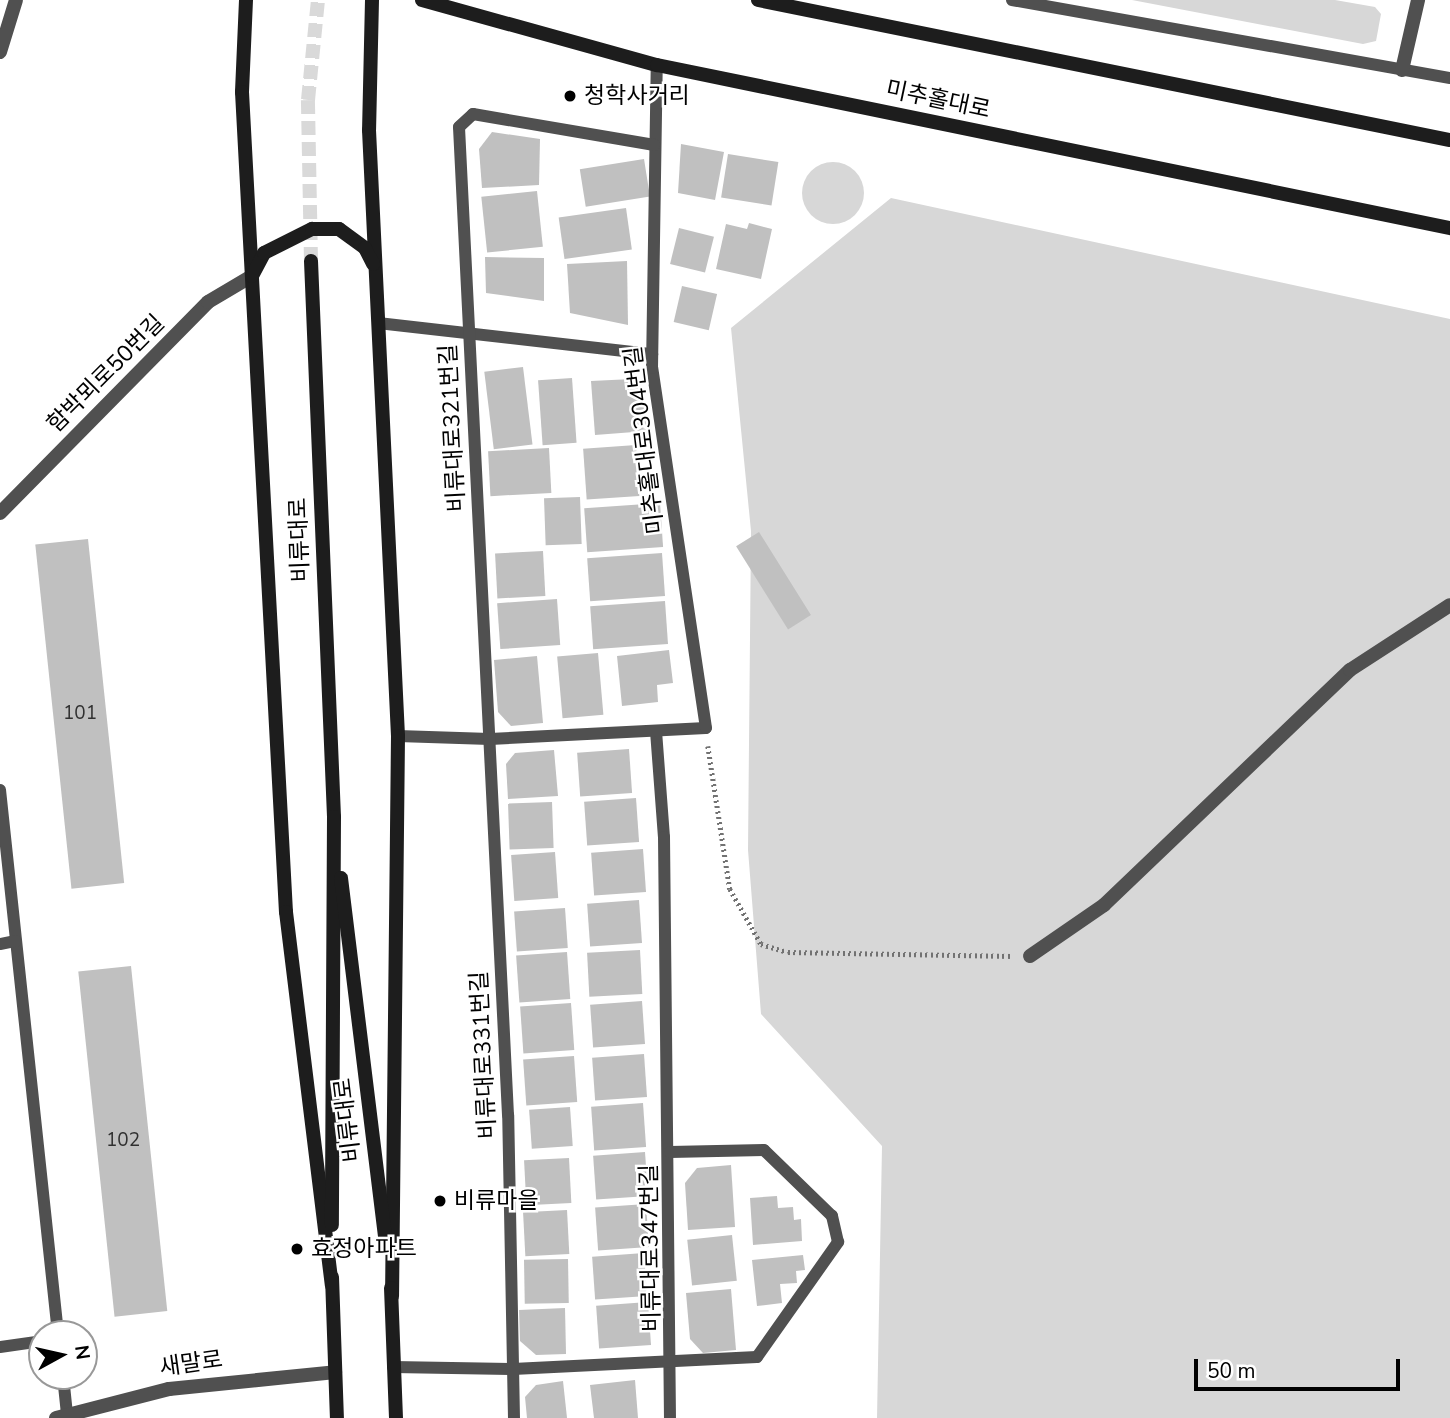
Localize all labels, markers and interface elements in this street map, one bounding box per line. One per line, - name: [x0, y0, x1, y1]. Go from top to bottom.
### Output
- street label: 미추홀대로: [883, 76, 993, 124]
- place label: 청학사거리: [584, 82, 690, 110]
- marker: 청학사거리: [562, 88, 578, 104]
- street label: 함박뫼로50번길: [42, 310, 170, 438]
- street label: 비류대로321번길: [435, 343, 471, 513]
- street label: 미추홀대로304번길: [620, 344, 670, 536]
- street label: 비류대로: [285, 497, 315, 583]
- house number: 101: [63, 703, 97, 725]
- street label: 비류대로331번길: [466, 970, 502, 1140]
- street label: 비류대로: [329, 1076, 367, 1164]
- house number: 102: [106, 1130, 140, 1152]
- street label: 비류대로347번길: [636, 1164, 666, 1332]
- place label: 비류마을: [454, 1187, 539, 1215]
- marker: 비류마을: [432, 1193, 448, 1209]
- place label: 효정아파트: [311, 1235, 417, 1263]
- marker: 효정아파트: [289, 1241, 305, 1257]
- north arrow: [28, 1320, 98, 1390]
- text: N: [68, 1344, 96, 1361]
- scale bar: [1198, 1344, 1404, 1388]
- street label: 새말로: [158, 1346, 224, 1382]
- text: 50 m: [1207, 1357, 1256, 1385]

